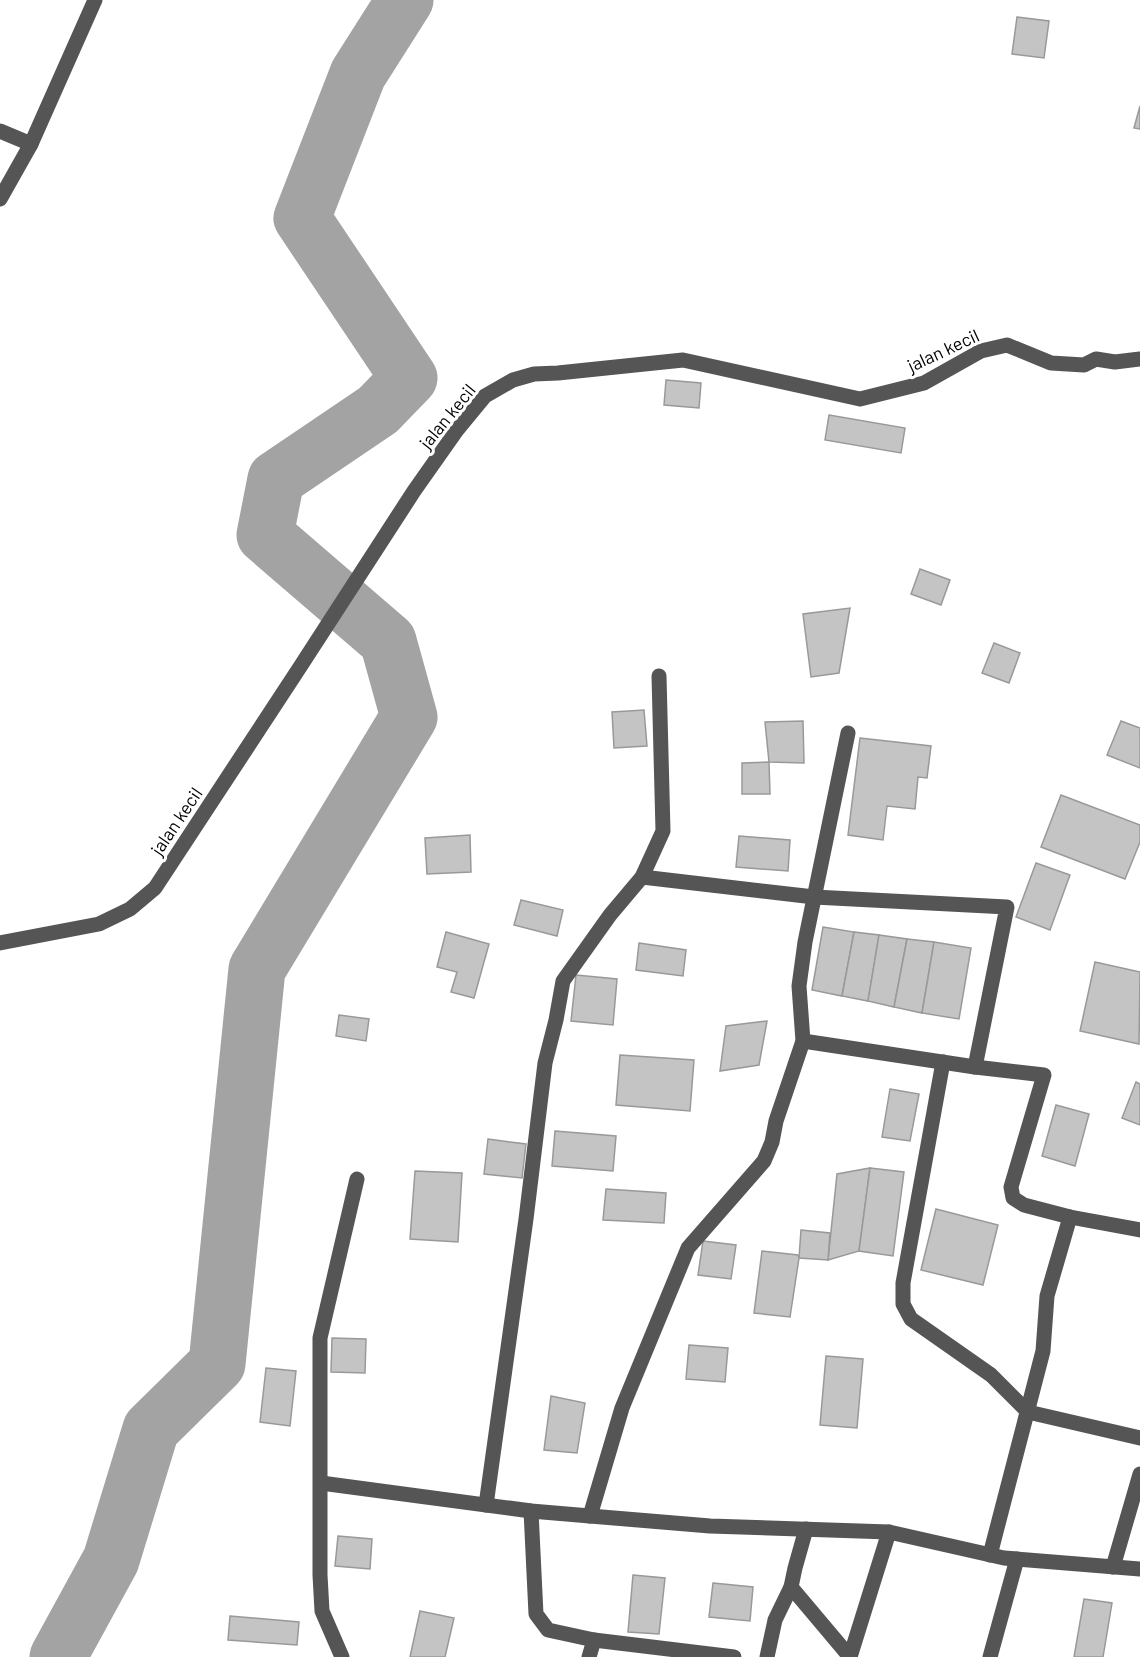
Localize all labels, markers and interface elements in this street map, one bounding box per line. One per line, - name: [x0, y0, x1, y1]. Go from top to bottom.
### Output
- street label: jalan kecil: [903, 324, 982, 377]
- street label: jalan kecil: [414, 379, 480, 453]
- street label: jalan kecil: [145, 783, 207, 860]

